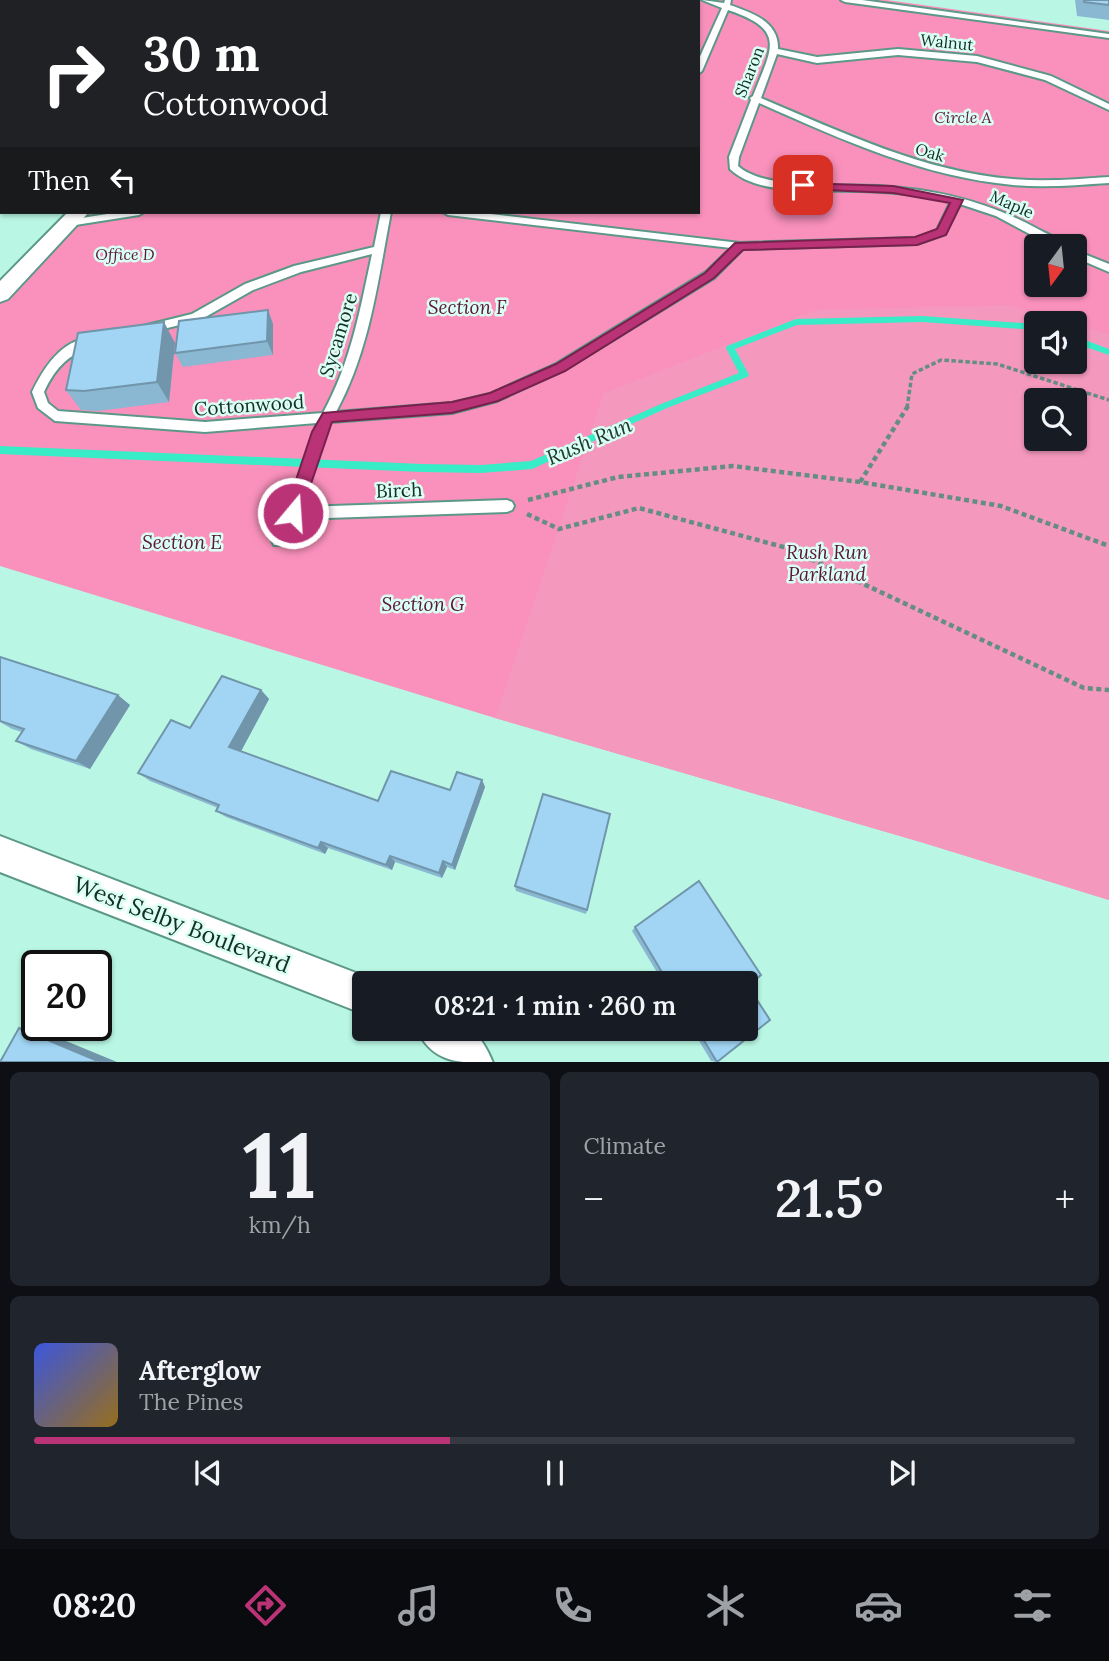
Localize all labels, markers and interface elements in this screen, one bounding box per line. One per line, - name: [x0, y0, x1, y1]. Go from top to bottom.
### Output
- text: 30 m: [143, 22, 260, 84]
- icon: right: [28, 28, 119, 119]
- street label: Walnut: [919, 29, 975, 55]
- street label: Sharon: [730, 44, 768, 100]
- text: Cottonwood: [143, 83, 329, 124]
- park label: Circle A: [934, 107, 992, 127]
- street label: Oak: [913, 138, 947, 166]
- pin: [773, 155, 833, 215]
- icon: left: [104, 161, 142, 199]
- text: Then: [28, 164, 90, 197]
- icon: arrive: [784, 166, 822, 204]
- street label: Maple: [987, 186, 1037, 223]
- north arrow: [1024, 234, 1087, 298]
- map controls: [1024, 234, 1087, 451]
- park label: Office D: [95, 244, 155, 264]
- street label: Sycamore: [314, 290, 362, 380]
- park label: Section F: [428, 295, 507, 319]
- button: sound: [1024, 311, 1087, 374]
- button: search: [1024, 388, 1087, 451]
- street label: Cottonwood: [193, 389, 305, 421]
- water label: Rush Run: [542, 411, 636, 471]
- position arrow: [256, 476, 330, 550]
- street label: Birch: [375, 477, 423, 503]
- park label: Section E: [142, 530, 222, 554]
- park label: Rush Run Parkland: [786, 540, 868, 586]
- park label: Section G: [382, 592, 464, 616]
- street label: West Selby Boulevard: [69, 869, 295, 979]
- speed limit sign: 20: [21, 950, 112, 1041]
- text: 08:21 · 1 min · 260 m: [434, 989, 676, 1022]
- text: 11: [243, 1106, 317, 1223]
- text: Climate: [584, 1131, 666, 1160]
- text: 21.5°: [775, 1165, 884, 1231]
- text: −: [584, 1175, 604, 1223]
- text: +: [1055, 1175, 1075, 1223]
- text: km/h: [249, 1210, 311, 1239]
- text: Afterglow: [139, 1354, 261, 1387]
- text: The Pines: [139, 1387, 244, 1416]
- icon: previous: [189, 1454, 227, 1492]
- icon: pause: [536, 1454, 574, 1492]
- icon: next: [883, 1454, 921, 1492]
- icon: directions: [241, 1581, 290, 1630]
- icon: music: [394, 1581, 443, 1630]
- icon: phone: [548, 1581, 597, 1630]
- icon: climate: [701, 1581, 750, 1630]
- icon: car: [854, 1581, 903, 1630]
- icon: filters: [1008, 1581, 1057, 1630]
- text: 08:20: [52, 1585, 136, 1626]

